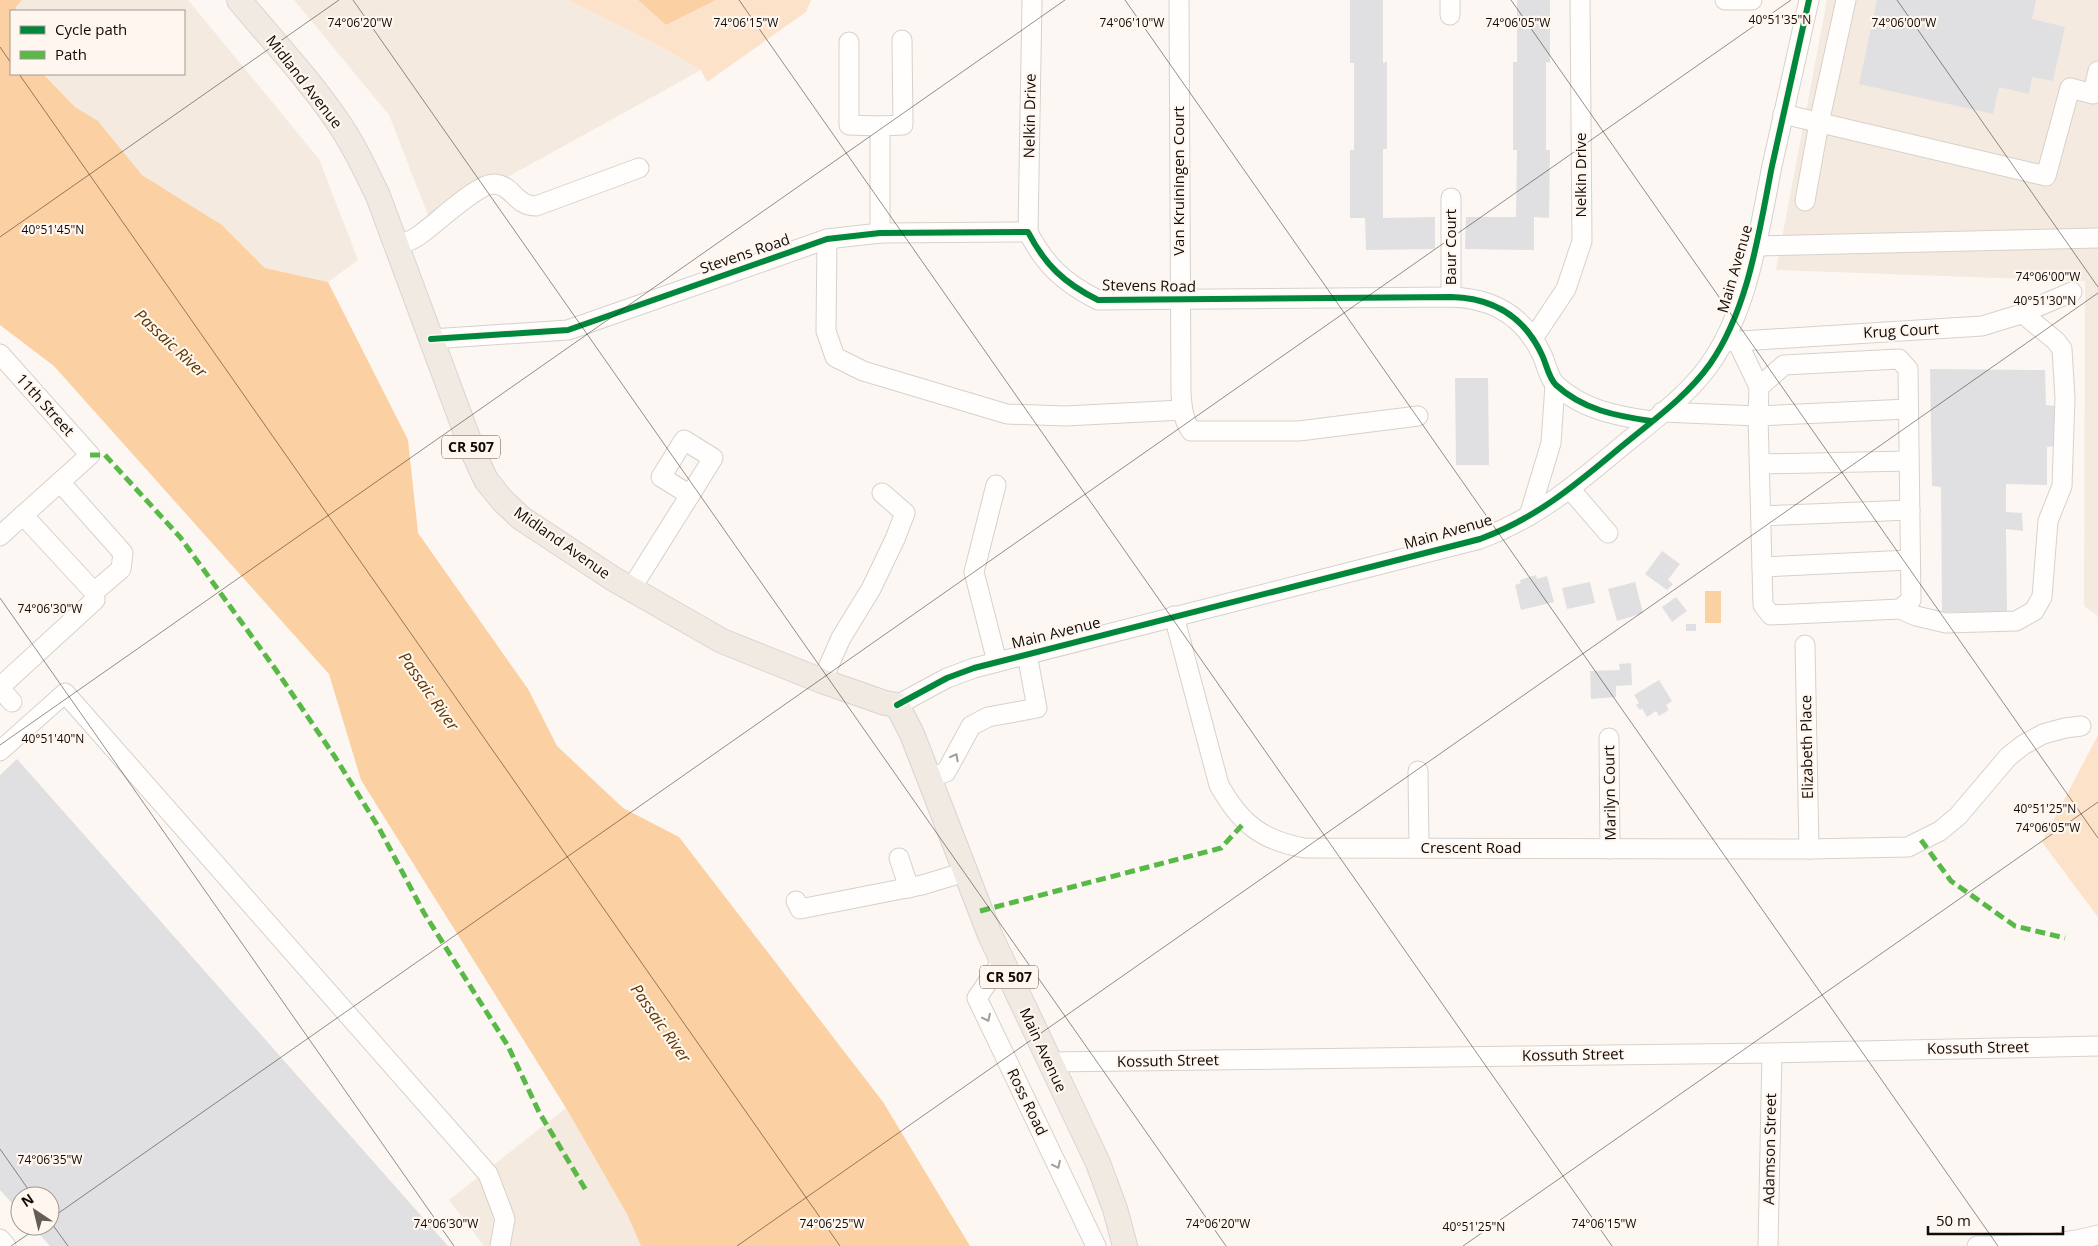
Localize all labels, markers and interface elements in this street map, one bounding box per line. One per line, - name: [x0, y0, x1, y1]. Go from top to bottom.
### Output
- legend: [10, 10, 185, 75]
- text: 40°51'35"N: [1749, 11, 1811, 28]
- text: 74°06'20"W: [328, 14, 392, 31]
- text: 74°06'15"W: [714, 14, 778, 31]
- text: 74°06'10"W: [1100, 14, 1164, 31]
- text: 74°06'05"W: [1486, 14, 1550, 31]
- text: 74°06'00"W: [1872, 14, 1936, 31]
- text: Cycle path: [55, 19, 127, 39]
- street label: Midland Avenue: [262, 31, 347, 132]
- text: Path: [55, 44, 87, 64]
- street label: Nelkin Drive: [1018, 73, 1040, 159]
- street label: Van Kruiningen Court: [1168, 106, 1188, 256]
- street label: Nelkin Drive: [1570, 133, 1590, 217]
- street label: Baur Court: [1440, 209, 1460, 285]
- text: 40°51'45"N: [22, 221, 84, 238]
- street label: Main Avenue: [1712, 222, 1756, 315]
- street label: Stevens Road: [697, 228, 792, 278]
- text: 74°06'00"W: [2016, 268, 2080, 285]
- street label: Stevens Road: [1102, 274, 1196, 296]
- text: 40°51'30"N: [2014, 292, 2076, 309]
- water label: Passaic River: [130, 304, 212, 383]
- street label: Krug Court: [1863, 318, 1939, 342]
- street label: 11th Street: [12, 369, 79, 440]
- road number: CR 507: [442, 436, 500, 458]
- street label: Midland Avenue: [511, 502, 615, 583]
- street label: Main Avenue: [1401, 509, 1494, 553]
- text: 74°06'30"W: [18, 600, 82, 617]
- street label: Main Avenue: [1009, 611, 1102, 653]
- water label: Passaic River: [394, 647, 465, 735]
- street label: Elizabeth Place: [1795, 695, 1817, 799]
- text: 40°51'40"N: [22, 730, 84, 747]
- street label: Marilyn Court: [1598, 745, 1620, 841]
- one-way arrow: [948, 753, 958, 762]
- text: 40°51'25"N: [2014, 800, 2076, 817]
- text: 74°06'05"W: [2016, 819, 2080, 836]
- street label: Crescent Road: [1421, 837, 1522, 857]
- road number: CR 507: [980, 966, 1038, 989]
- water label: Passaic River: [626, 979, 697, 1067]
- street label: Main Avenue: [1016, 1004, 1072, 1095]
- one-way arrow: [981, 1013, 991, 1022]
- street label: Kossuth Street: [1927, 1036, 2029, 1058]
- street label: Kossuth Street: [1522, 1043, 1624, 1065]
- street label: Kossuth Street: [1117, 1049, 1219, 1071]
- street label: Ross Road: [1003, 1065, 1053, 1138]
- street label: Adamson Street: [1758, 1093, 1780, 1205]
- text: 74°06'35"W: [18, 1151, 82, 1168]
- one-way arrow: [1051, 1160, 1061, 1169]
- north arrow: [10, 1186, 60, 1236]
- text: N: [17, 1189, 37, 1211]
- scale bar: [1928, 1204, 2063, 1236]
- text: 50 m: [1936, 1210, 1971, 1230]
- text: 74°06'30"W: [414, 1215, 478, 1232]
- text: 74°06'25"W: [800, 1215, 864, 1232]
- text: 74°06'20"W: [1186, 1215, 1250, 1232]
- text: 74°06'15"W: [1572, 1215, 1636, 1232]
- text: 40°51'25"N: [1443, 1218, 1505, 1235]

